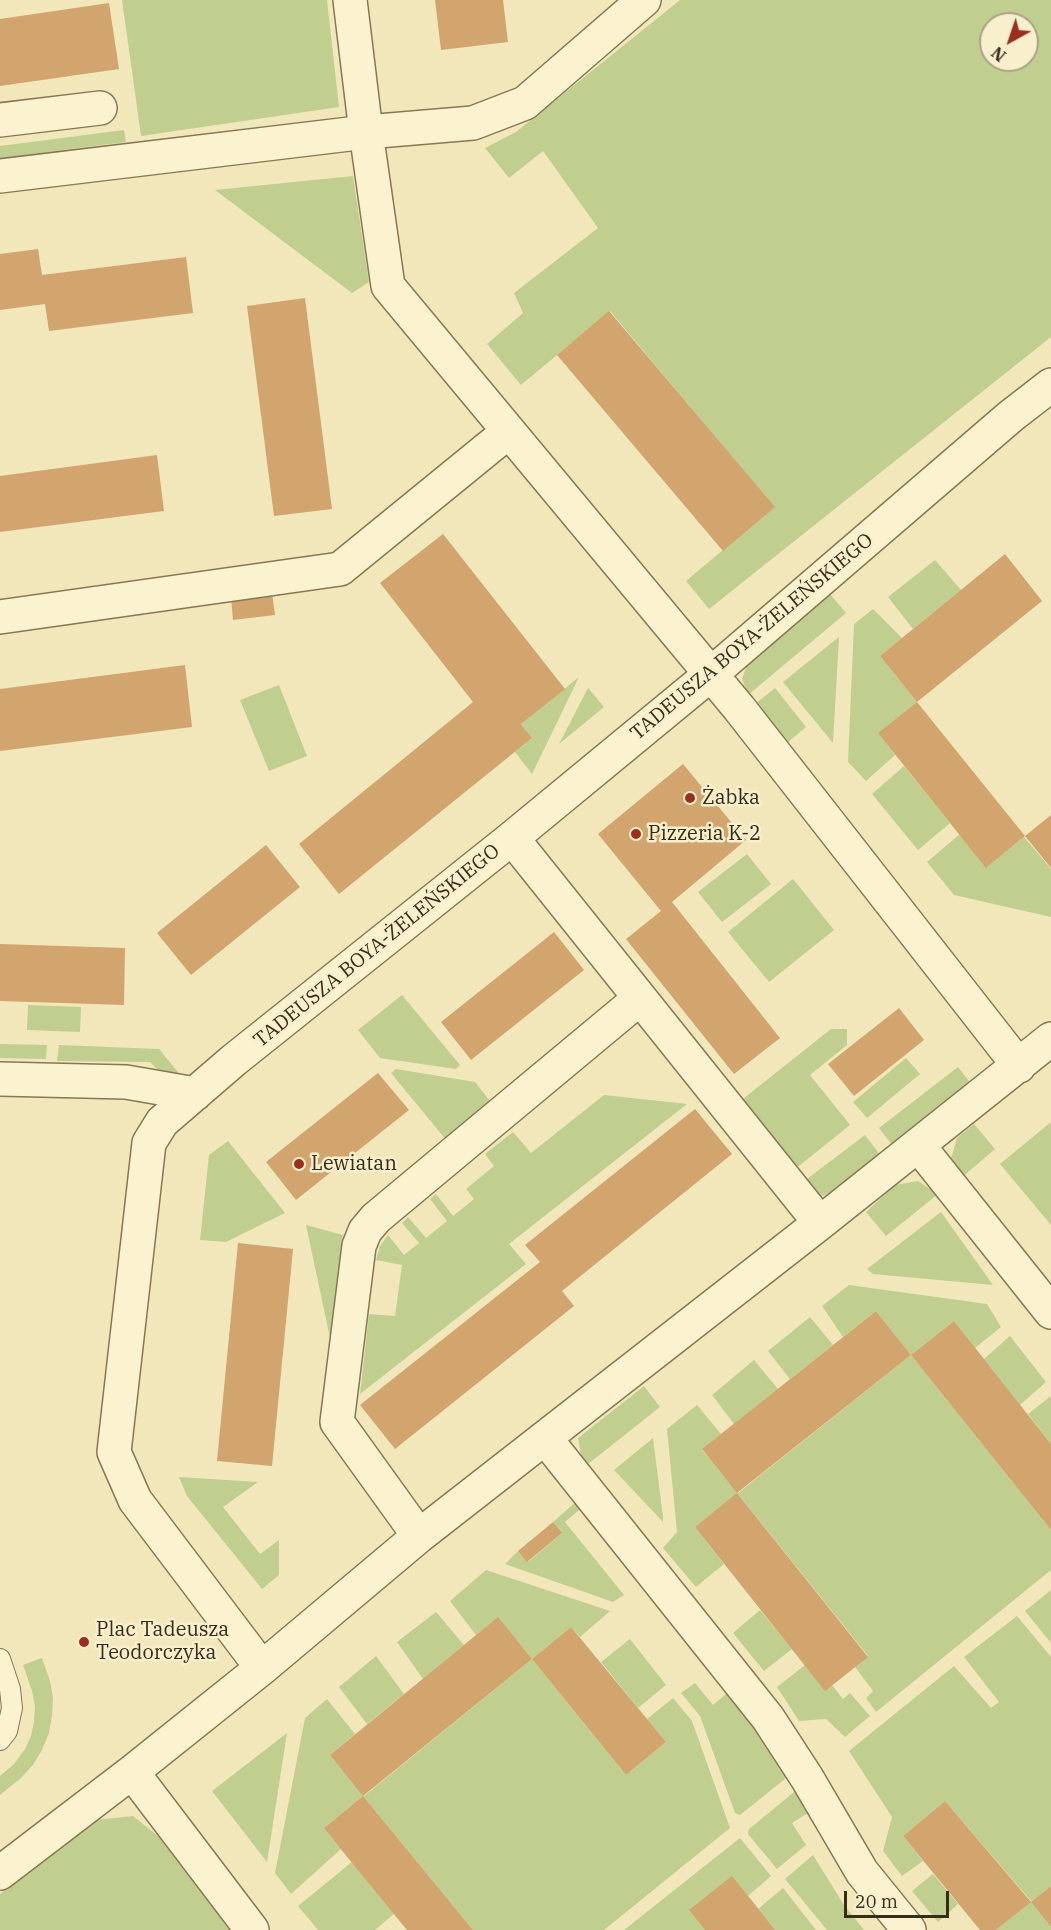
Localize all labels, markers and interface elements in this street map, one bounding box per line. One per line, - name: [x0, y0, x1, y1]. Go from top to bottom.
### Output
- north arrow: [979, 12, 1039, 72]
- text: N: [987, 43, 1010, 66]
- street label: TADEUSZA BOYA-ŻELEŃSKIEGO: [626, 528, 878, 746]
- place label: Żabka: [702, 786, 760, 810]
- marker: Żabka: [683, 791, 697, 805]
- place label: Pizzeria K-2: [648, 822, 761, 846]
- marker: Pizzeria K-2: [629, 827, 643, 841]
- street label: TADEUSZA BOYA-ŻELEŃSKIEGO: [249, 839, 505, 1053]
- place label: Lewiatan: [311, 1152, 397, 1176]
- marker: Lewiatan: [292, 1157, 306, 1171]
- place label: Plac Tadeusza Teodorczyka: [96, 1618, 229, 1665]
- marker: Plac Tadeusza Teodorczyka: [77, 1635, 91, 1649]
- scale bar: [847, 1879, 952, 1917]
- text: 20 m: [855, 1890, 898, 1913]

